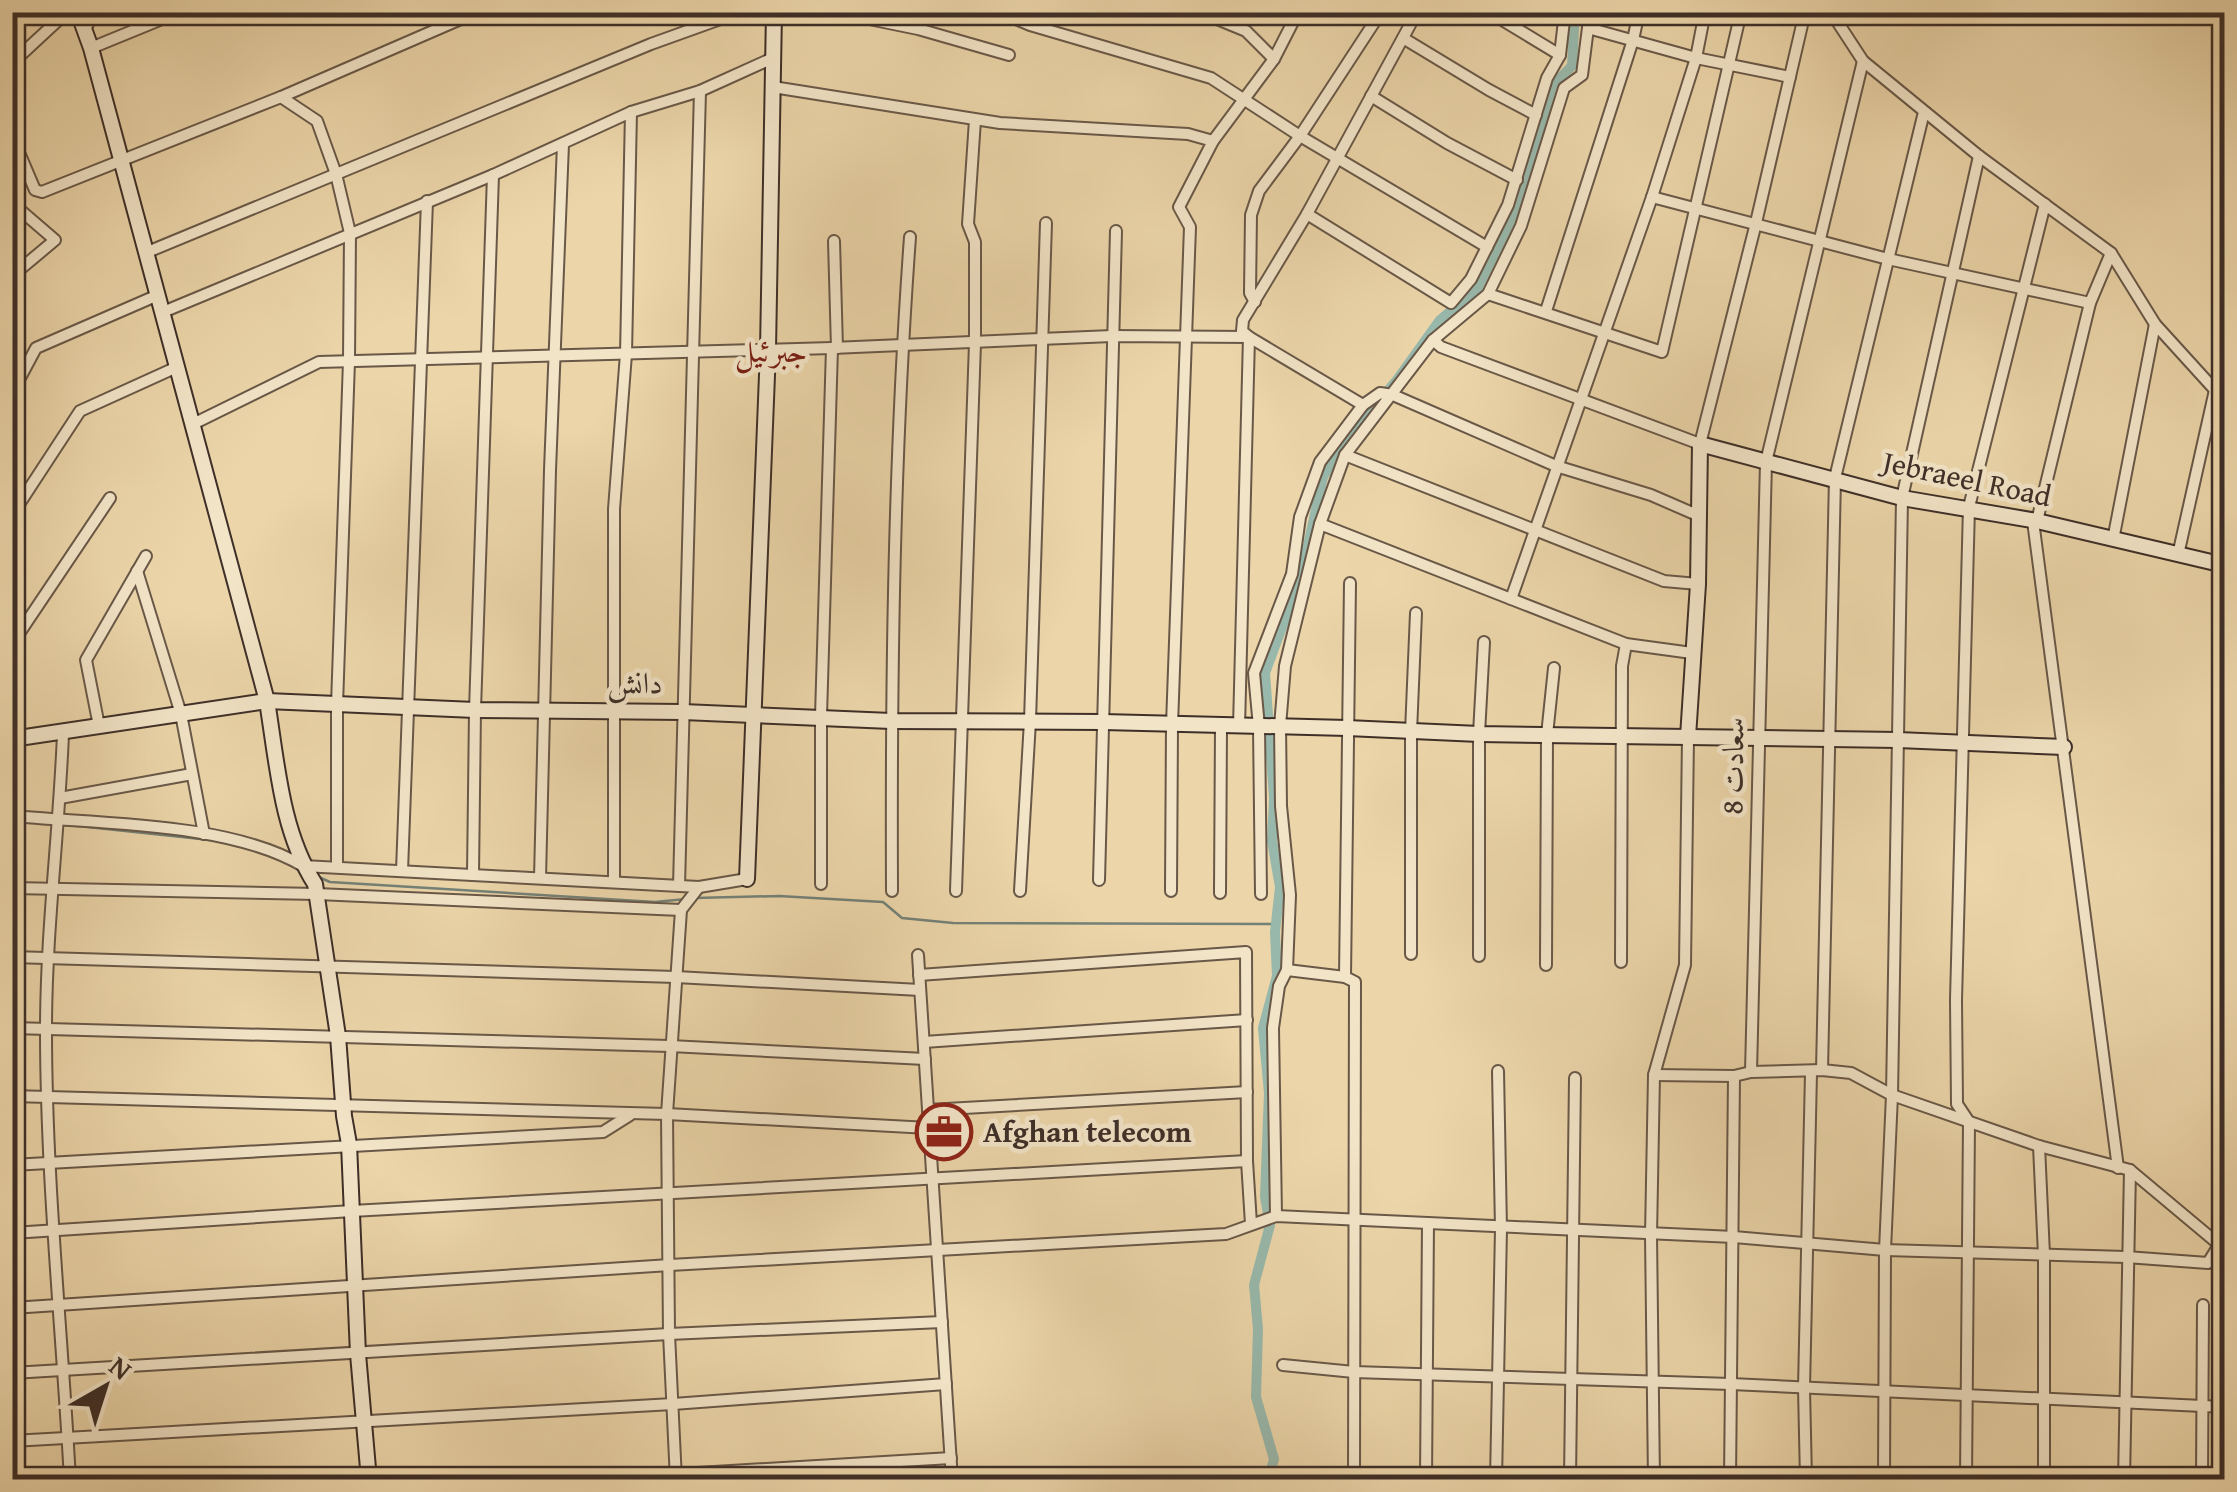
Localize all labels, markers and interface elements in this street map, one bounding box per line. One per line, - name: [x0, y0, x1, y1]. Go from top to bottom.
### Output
- district label: جبرئیل: [735, 327, 807, 374]
- street label: Jebraeel Road: [1875, 438, 2056, 517]
- street label: دانش: [607, 660, 663, 704]
- street label: سعادت 8: [1709, 717, 1755, 815]
- office icon: Afghan telecom: [914, 1102, 974, 1162]
- place label: Afghan telecom: [983, 1109, 1192, 1153]
- north arrow: [55, 1337, 155, 1437]
- text: N: [101, 1345, 141, 1389]

